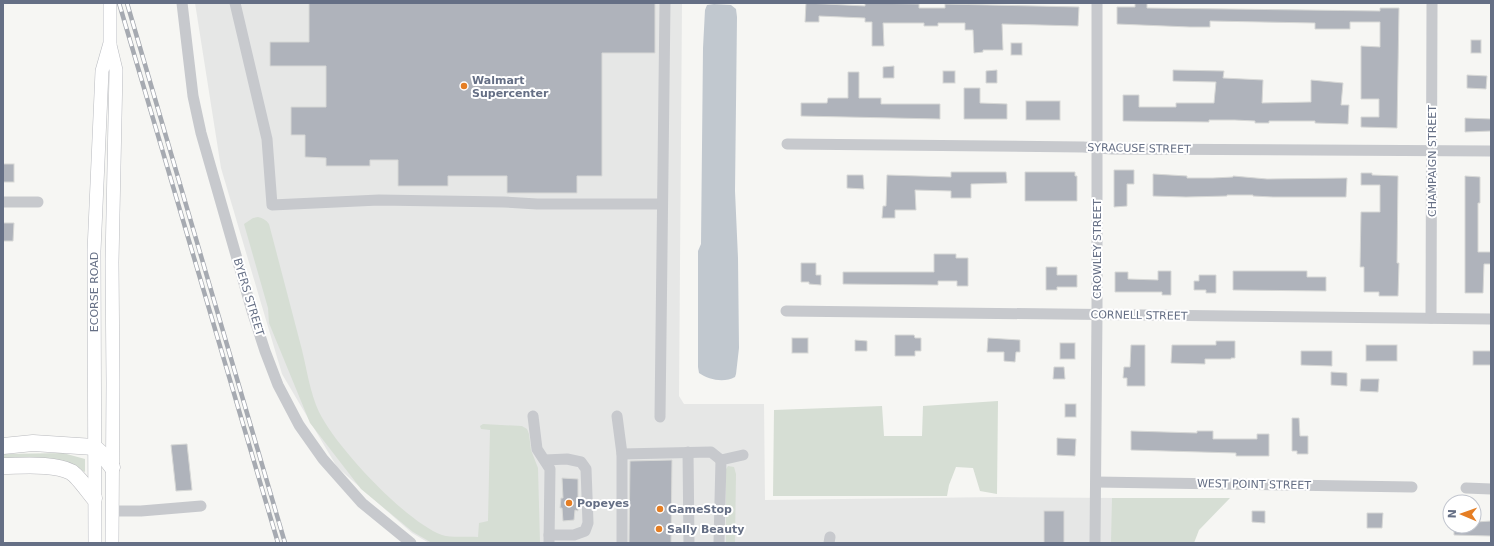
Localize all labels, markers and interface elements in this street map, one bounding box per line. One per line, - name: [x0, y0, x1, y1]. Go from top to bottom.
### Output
- place label: Walmart Supercenter: [472, 74, 549, 100]
- marker: Walmart Supercenter: [459, 81, 469, 91]
- street label: CHAMPAIGN STREET: [1426, 105, 1439, 217]
- street label: SYRACUSE STREET: [1087, 141, 1191, 156]
- street label: CROWLEY STREET: [1091, 199, 1104, 299]
- street label: ECORSE ROAD: [88, 252, 101, 332]
- street label: BYERS STREET: [231, 257, 267, 338]
- street label: CORNELL STREET: [1090, 308, 1188, 323]
- street label: WEST POINT STREET: [1197, 477, 1311, 492]
- north arrow: [1442, 494, 1482, 534]
- place label: Popeyes: [577, 497, 630, 510]
- marker: Popeyes: [564, 498, 574, 508]
- place label: GameStop: [668, 503, 732, 516]
- marker: GameStop: [655, 504, 665, 514]
- text: N: [1446, 509, 1459, 519]
- place label: Sally Beauty: [667, 523, 744, 536]
- marker: Sally Beauty: [654, 524, 664, 534]

